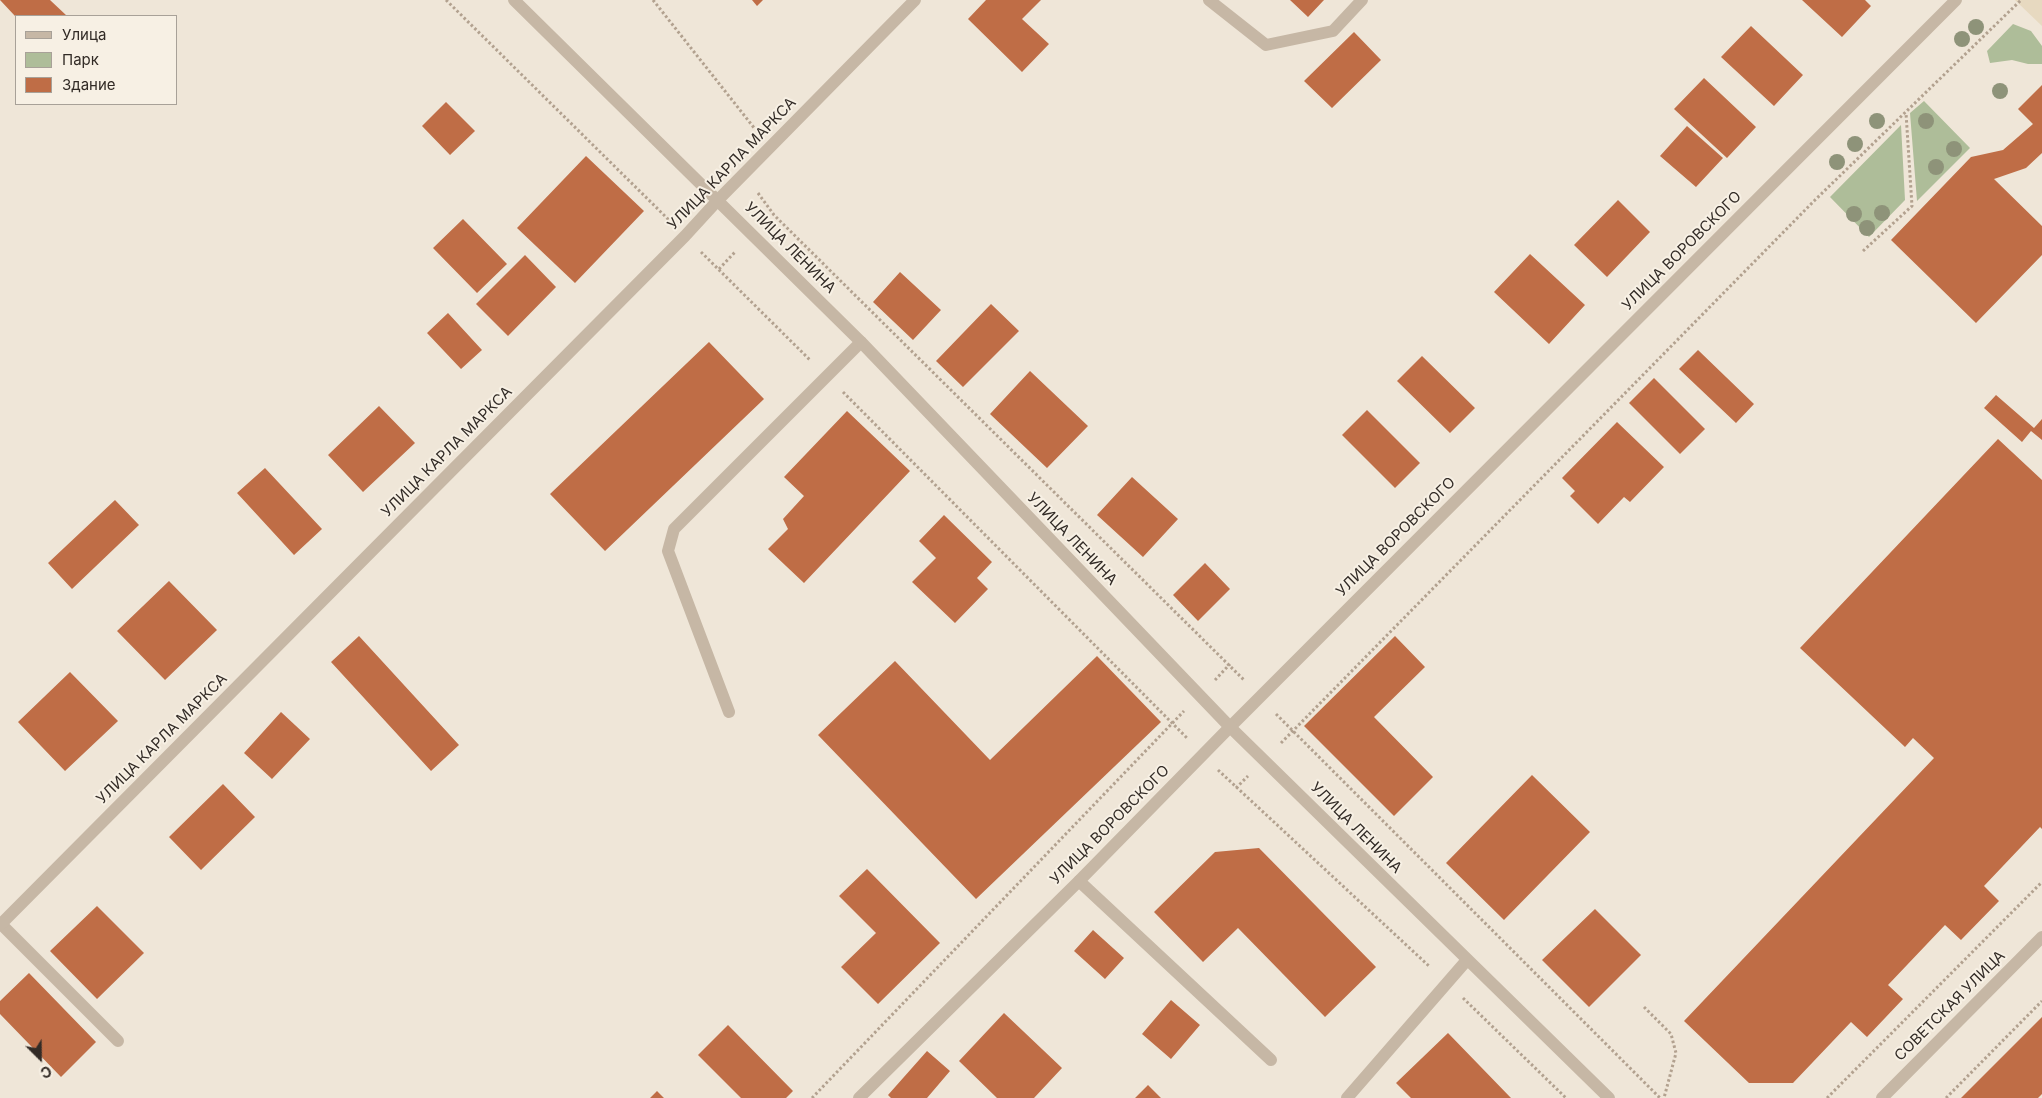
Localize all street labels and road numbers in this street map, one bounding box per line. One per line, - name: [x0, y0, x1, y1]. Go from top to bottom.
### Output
- street label: УЛИЦА КАРЛА МАРКСА: [664, 94, 800, 234]
- street label: УЛИЦА ВОРОВСКОГО: [1619, 188, 1745, 314]
- street label: УЛИЦА ЛЕНИНА: [741, 199, 839, 297]
- street label: УЛИЦА КАРЛА МАРКСА: [378, 383, 516, 521]
- street label: УЛИЦА ВОРОВСКОГО: [1333, 474, 1459, 600]
- street label: УЛИЦА ЛЕНИНА: [1023, 489, 1121, 589]
- street label: УЛИЦА КАРЛА МАРКСА: [93, 670, 231, 808]
- street label: УЛИЦА ВОРОВСКОГО: [1047, 762, 1173, 888]
- street label: УЛИЦА ЛЕНИНА: [1307, 779, 1405, 877]
- street label: СОВЕТСКАЯ УЛИЦА: [1891, 947, 2009, 1065]

